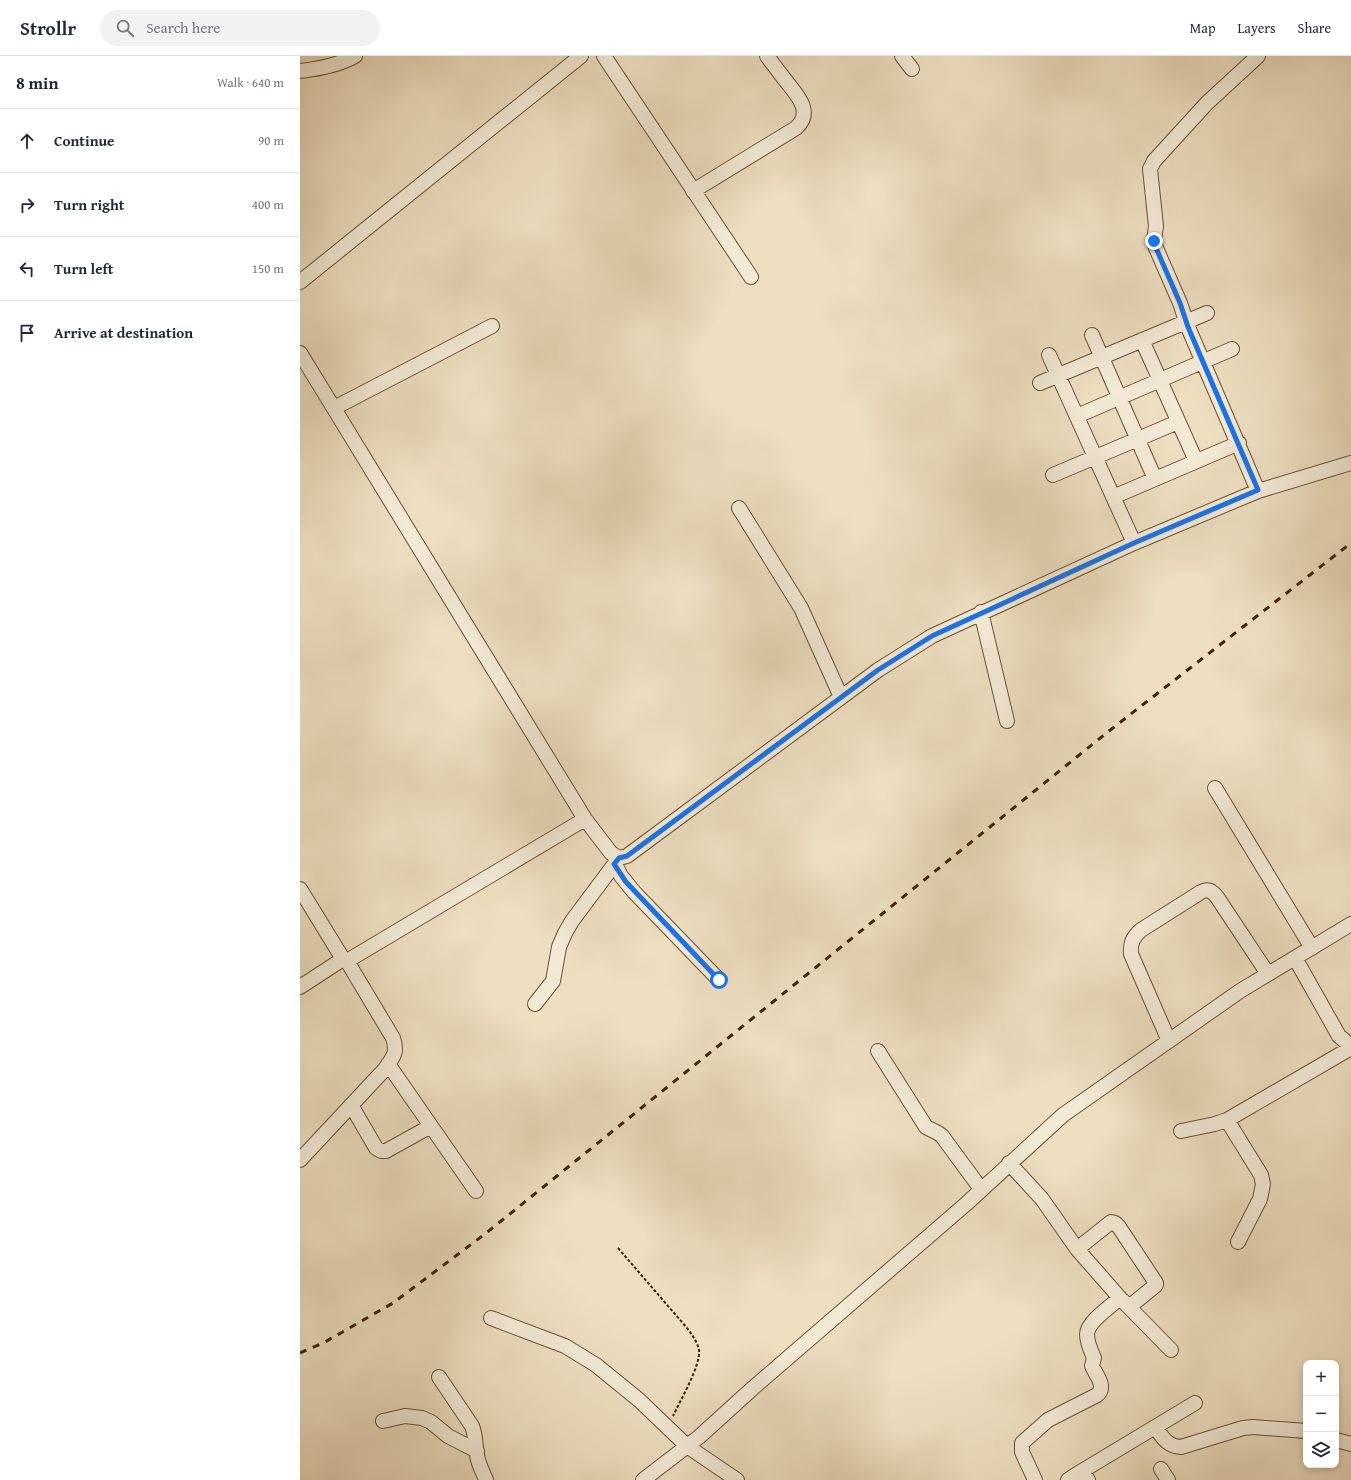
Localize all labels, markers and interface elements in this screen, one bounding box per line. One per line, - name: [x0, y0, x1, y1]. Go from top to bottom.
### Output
- search box: [100, 10, 380, 46]
- text: Strollr: [20, 14, 76, 42]
- icon: search: [114, 17, 136, 39]
- text: Search here: [146, 17, 220, 38]
- text: Map: [1190, 18, 1216, 38]
- text: Layers: [1238, 18, 1276, 38]
- text: Share: [1298, 18, 1331, 38]
- text: 8 min: [16, 70, 58, 95]
- text: Walk · 640 m: [217, 73, 284, 92]
- icon: ahead: [16, 130, 38, 152]
- text: Continue: [54, 130, 115, 151]
- text: 90 m: [258, 131, 284, 150]
- icon: right: [16, 194, 38, 216]
- text: Turn right: [54, 194, 125, 215]
- text: 400 m: [252, 195, 284, 214]
- route end: [1145, 232, 1163, 250]
- icon: left: [16, 258, 38, 280]
- text: Turn left: [54, 258, 113, 279]
- text: 150 m: [252, 259, 284, 278]
- icon: arrive: [16, 322, 38, 344]
- text: Arrive at destination: [54, 322, 193, 343]
- route start: [710, 971, 728, 989]
- map controls: [1303, 1360, 1339, 1468]
- button: +: [1303, 1360, 1339, 1396]
- button: −: [1303, 1396, 1339, 1432]
- button: layers: [1303, 1432, 1339, 1468]

